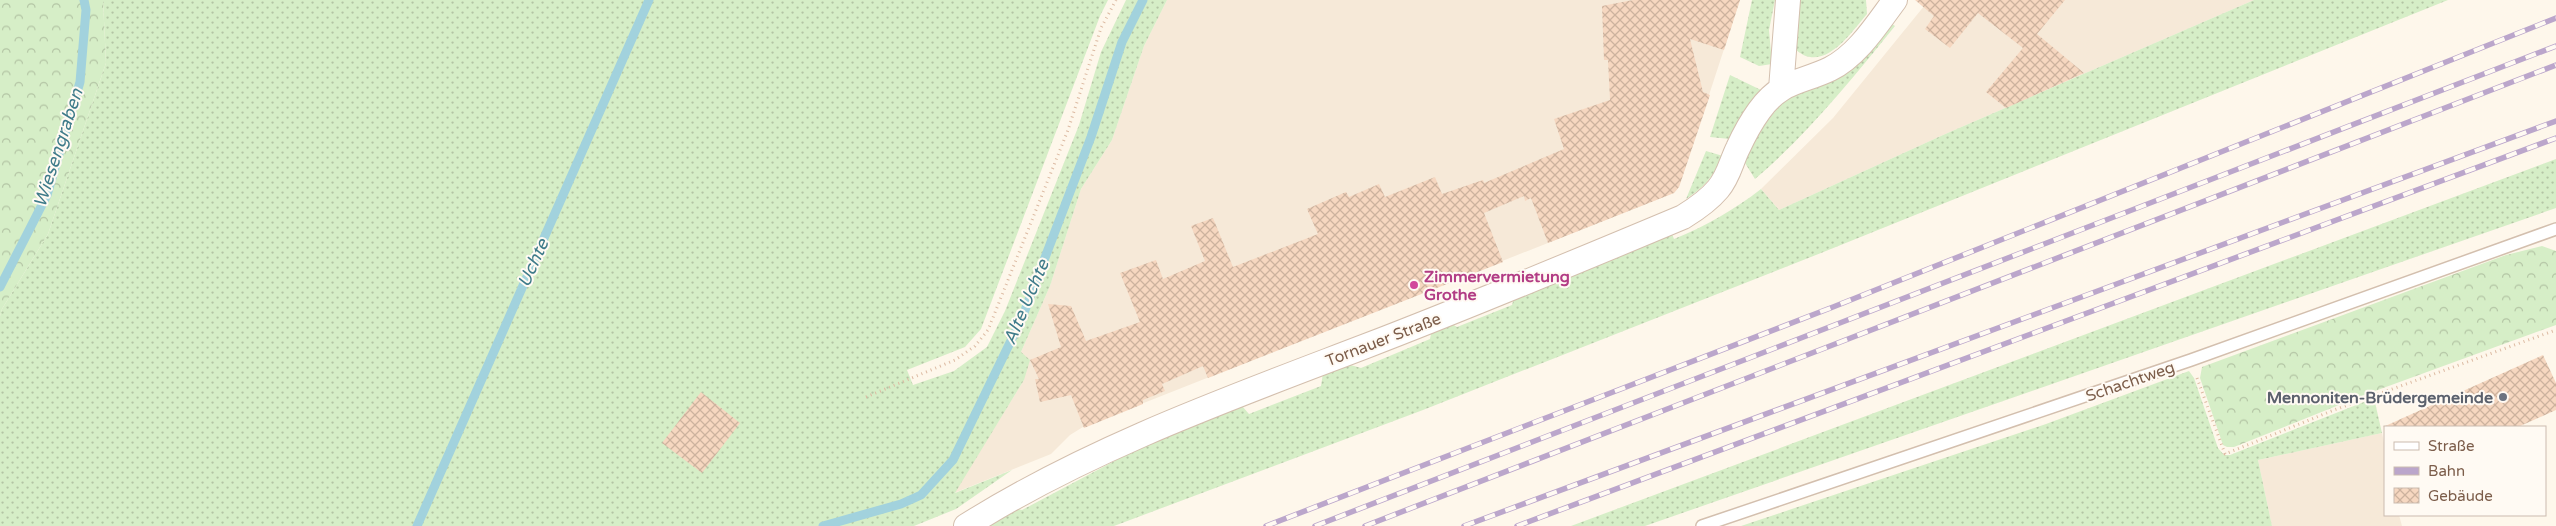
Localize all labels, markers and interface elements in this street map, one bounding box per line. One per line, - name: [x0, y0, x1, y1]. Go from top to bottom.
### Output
- water label: Wiesengraben: [28, 85, 88, 210]
- water label: Uchte: [513, 235, 554, 291]
- water label: Alte Uchte: [998, 256, 1054, 348]
- place label: Zimmervermietung Grothe: [1424, 267, 1570, 305]
- marker: Zimmervermietung Grothe: [1408, 279, 1420, 291]
- street label: Tornauer Straße: [1323, 309, 1444, 371]
- street label: Schachtweg: [2083, 357, 2178, 407]
- place label: Mennoniten-Brüdergemeinde: [2267, 388, 2493, 408]
- marker: Mennoniten-Brüdergemeinde: [2497, 391, 2509, 403]
- legend: [2384, 426, 2546, 516]
- text: Straße: [2428, 437, 2474, 455]
- text: Bahn: [2428, 462, 2465, 480]
- text: Gebäude: [2428, 487, 2493, 505]

